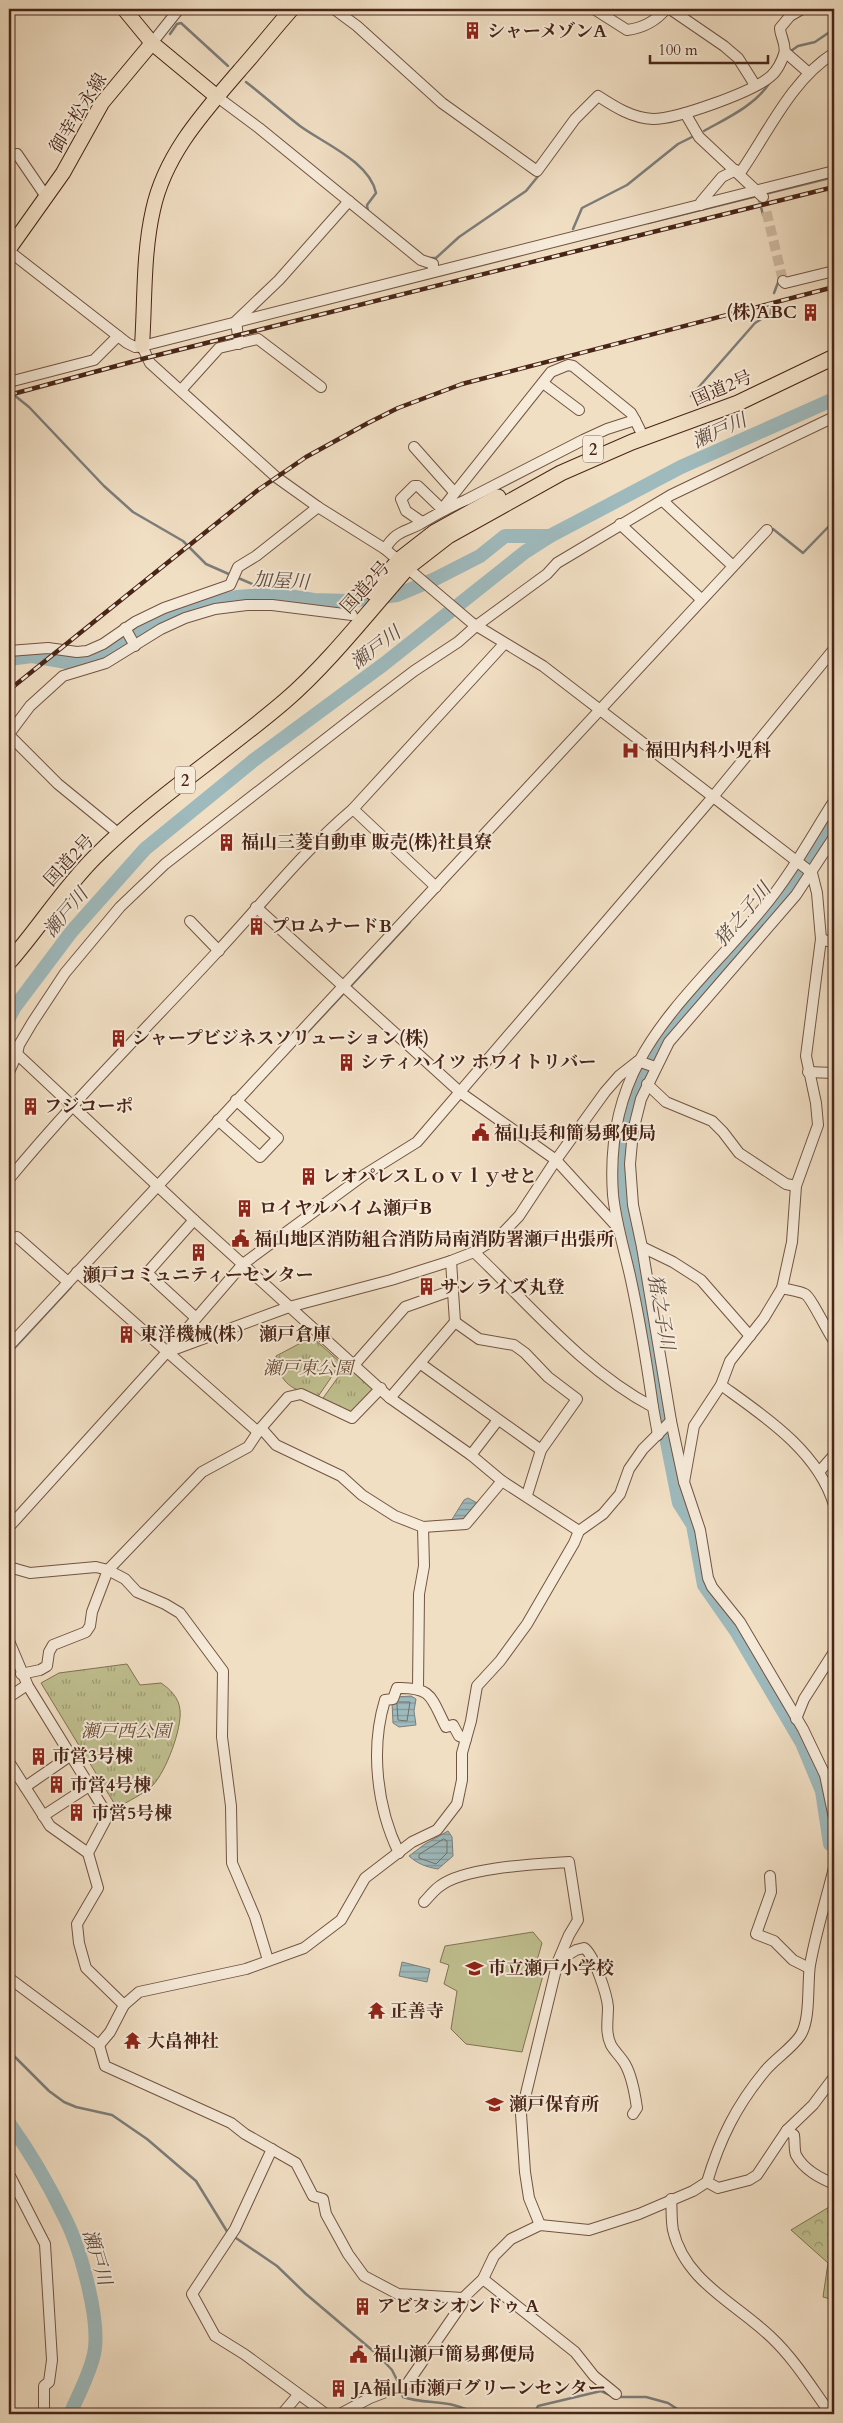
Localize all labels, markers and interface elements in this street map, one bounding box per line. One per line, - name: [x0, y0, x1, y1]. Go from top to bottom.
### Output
- place label: シャーメゾンA: [487, 19, 607, 44]
- building icon: シャーメゾンA: [463, 21, 483, 41]
- scale bar: [650, 32, 768, 64]
- text: 100 m: [658, 40, 698, 60]
- street label: 御幸松永線: [44, 68, 113, 158]
- place label: (株)ABC: [726, 300, 797, 325]
- building icon: (株)ABC: [801, 302, 821, 322]
- street label: 国道2号: [688, 365, 756, 412]
- water label: 瀬戸川: [688, 407, 753, 454]
- road number: 2: [583, 436, 603, 462]
- street label: 国道2号: [335, 555, 396, 619]
- water label: 加屋川: [252, 567, 312, 596]
- water label: 瀬戸川: [345, 619, 408, 675]
- place label: 福田内科小児科: [645, 738, 771, 763]
- hospital icon: 福田内科小児科: [621, 740, 641, 760]
- road number: 2: [175, 766, 195, 794]
- street label: 国道2号: [39, 829, 100, 892]
- place label: 福山三菱自動車 販売(株)社員寮: [241, 830, 492, 855]
- building icon: 福山三菱自動車 販売(株)社員寮: [217, 832, 237, 852]
- water label: 猪之子川: [708, 876, 778, 952]
- water label: 瀬戸川: [37, 881, 95, 943]
- place label: プロムナードB: [271, 914, 392, 939]
- building icon: プロムナードB: [247, 916, 267, 936]
- place label: シャープビジネスソリューション(株): [132, 1026, 429, 1051]
- building icon: シャープビジネスソリューション(株): [108, 1028, 128, 1048]
- place label: シティハイツ ホワイトリバー: [360, 1050, 596, 1075]
- building icon: シティハイツ ホワイトリバー: [336, 1052, 356, 1072]
- place label: フジコーポ: [44, 1094, 133, 1119]
- building icon: フジコーポ: [20, 1096, 40, 1116]
- place label: 福山長和簡易郵便局: [494, 1121, 656, 1146]
- public building icon: 福山長和簡易郵便局: [470, 1123, 490, 1143]
- place label: レオパレスＬｏｖｌｙせと: [322, 1164, 537, 1189]
- building icon: レオパレスＬｏｖｌｙせと: [298, 1166, 318, 1186]
- place label: ロイヤルハイム瀬戸B: [259, 1196, 432, 1221]
- building icon: ロイヤルハイム瀬戸B: [235, 1198, 255, 1218]
- place label: 福山地区消防組合消防局南消防署瀬戸出張所: [254, 1227, 614, 1252]
- public building icon: 福山地区消防組合消防局南消防署瀬戸出張所: [230, 1229, 250, 1249]
- building icon: 瀬戸コミュニティーセンター: [188, 1242, 208, 1262]
- place label: 瀬戸コミュニティーセンター: [82, 1263, 314, 1288]
- water label: 猪之子川: [642, 1272, 681, 1354]
- place label: サンライズ丸登: [440, 1275, 564, 1300]
- building icon: サンライズ丸登: [416, 1277, 436, 1297]
- place label: 東洋機械(株） 瀬戸倉庫: [140, 1322, 331, 1347]
- building icon: 東洋機械(株） 瀬戸倉庫: [116, 1324, 136, 1344]
- park label: 瀬戸東公園: [263, 1356, 356, 1381]
- park label: 瀬戸西公園: [81, 1719, 174, 1744]
- place label: 市営3号棟: [52, 1744, 133, 1769]
- building icon: 市営3号棟: [28, 1746, 48, 1766]
- place label: 市営4号棟: [70, 1773, 151, 1798]
- building icon: 市営4号棟: [46, 1775, 66, 1795]
- place label: 市営5号棟: [91, 1801, 172, 1826]
- building icon: 市営5号棟: [67, 1803, 87, 1823]
- place label: 市立瀬戸小学校: [488, 1956, 614, 1981]
- school or university icon: 市立瀬戸小学校: [464, 1958, 484, 1978]
- place label: 正善寺: [390, 1999, 444, 2024]
- temple icon: 正善寺: [366, 2001, 386, 2021]
- place label: 大畠神社: [147, 2029, 219, 2054]
- temple icon: 大畠神社: [123, 2031, 143, 2051]
- place label: 瀬戸保育所: [509, 2092, 599, 2117]
- school or university icon: 瀬戸保育所: [485, 2094, 505, 2114]
- water label: 瀬戸川: [76, 2226, 118, 2290]
- place label: アビタシオンドゥ A: [377, 2294, 539, 2319]
- building icon: アビタシオンドゥ A: [353, 2296, 373, 2316]
- place label: 福山瀬戸簡易郵便局: [373, 2342, 535, 2367]
- public building icon: 福山瀬戸簡易郵便局: [349, 2344, 369, 2364]
- place label: JA福山市瀬戸グリーンセンター: [350, 2376, 606, 2401]
- building icon: JA福山市瀬戸グリーンセンター: [329, 2378, 349, 2398]

